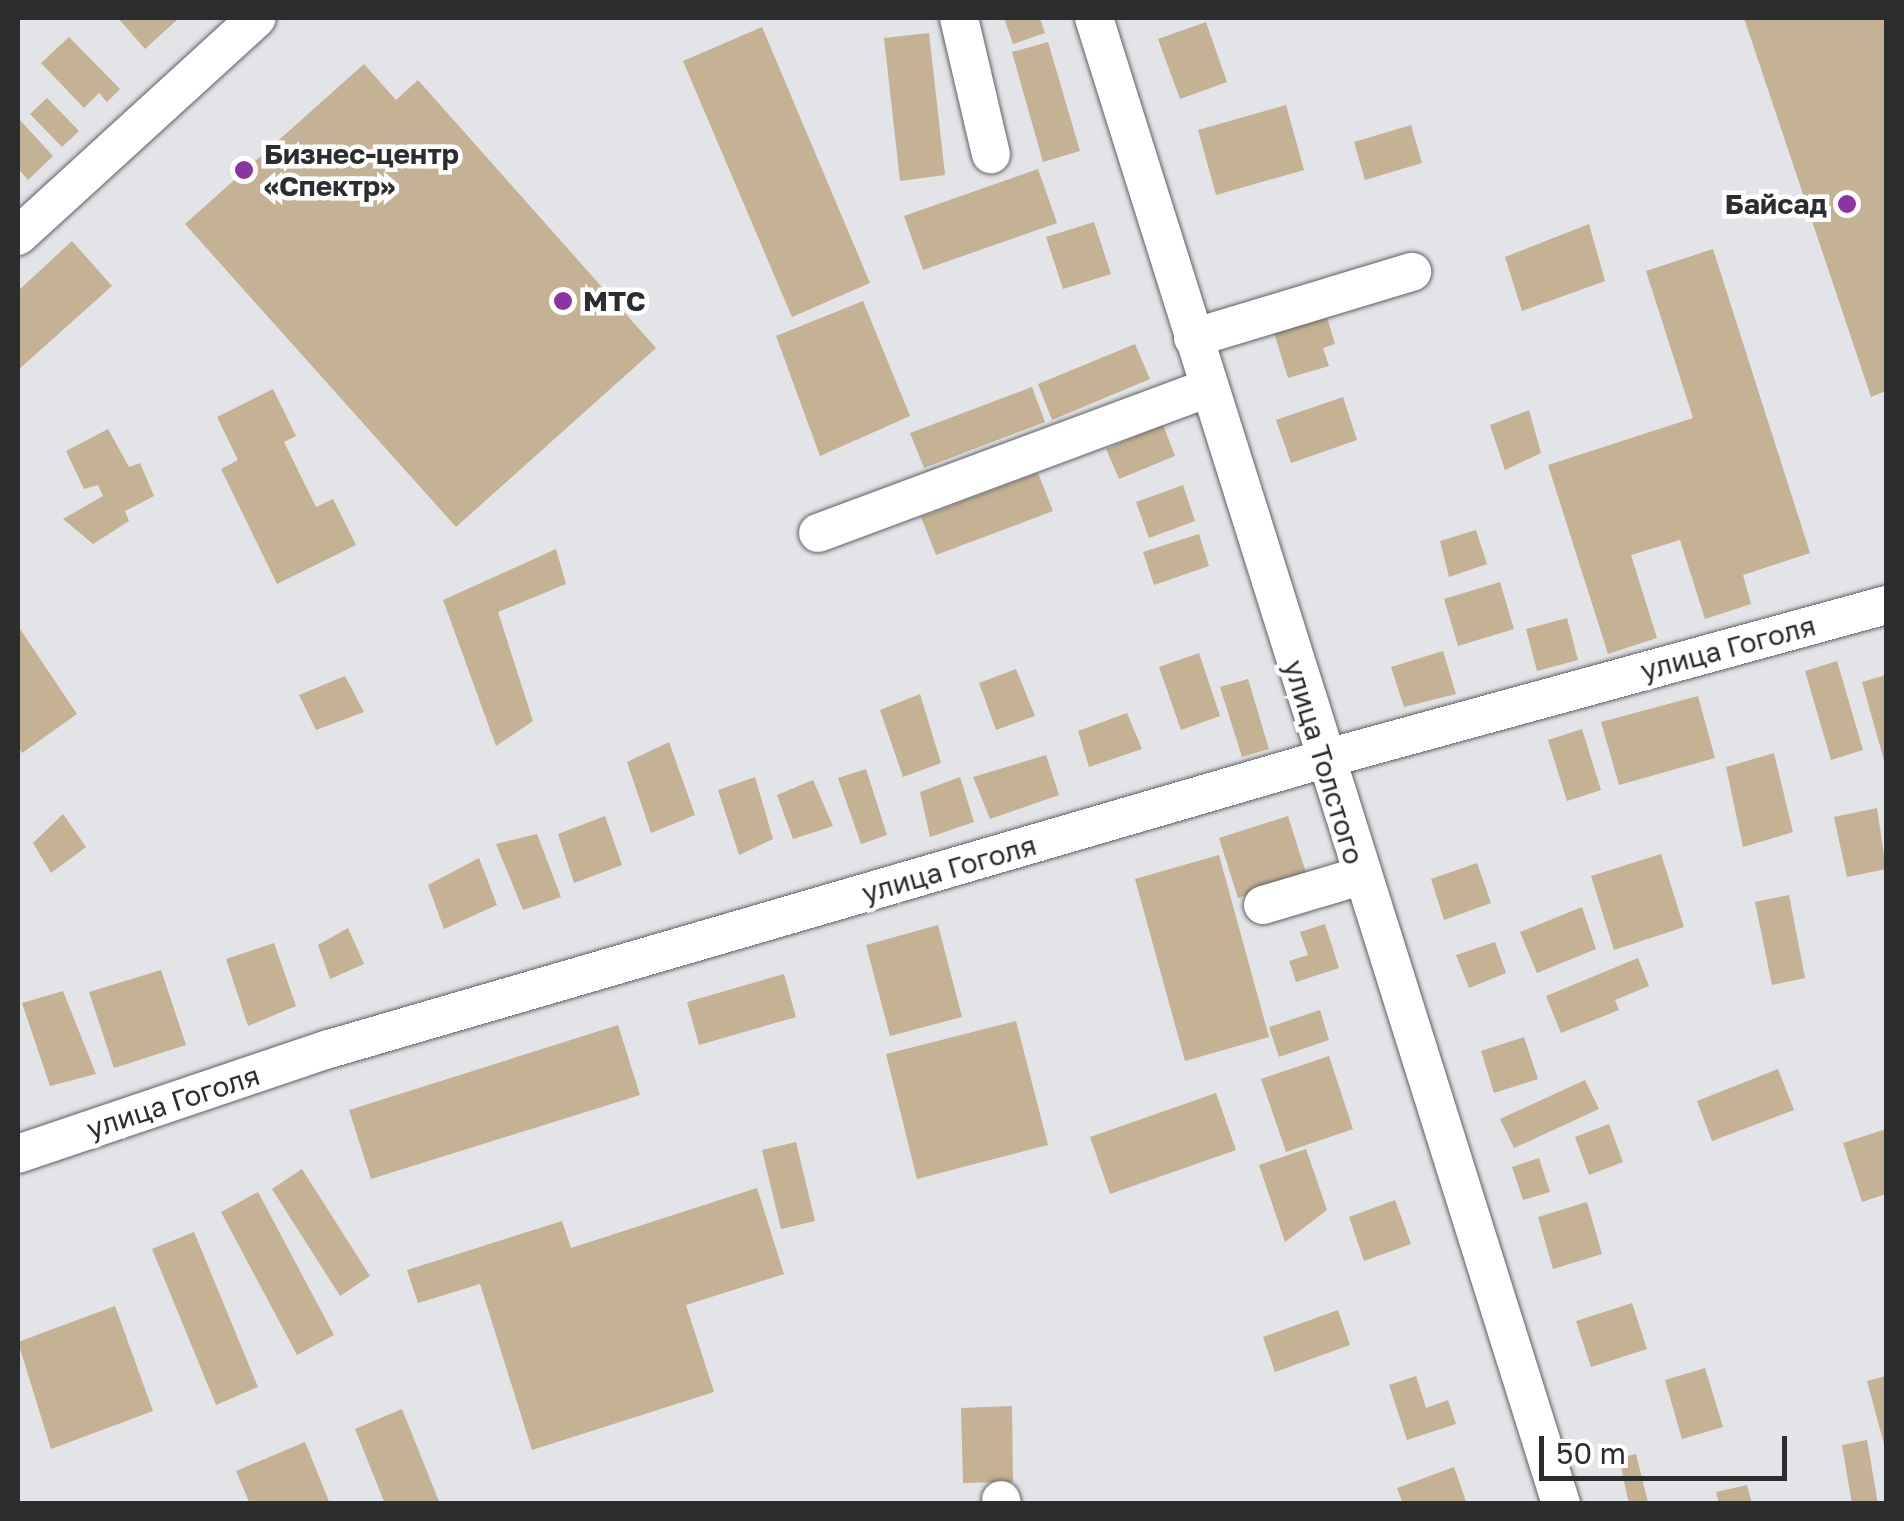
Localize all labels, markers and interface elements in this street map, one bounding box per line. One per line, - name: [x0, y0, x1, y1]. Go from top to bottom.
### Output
- place label: Бизнес-центр «Спектр»: [264, 137, 459, 203]
- marker: Бизнес-центр «Спектр»: [233, 159, 255, 181]
- place label: Байсад: [1725, 187, 1827, 221]
- marker: Байсад: [1836, 193, 1858, 215]
- place label: МТС: [583, 284, 646, 318]
- marker: МТС: [552, 290, 574, 312]
- street label: улица Гоголя: [1637, 608, 1819, 688]
- street label: улица Толстого: [1277, 656, 1371, 868]
- street label: улица Гоголя: [858, 828, 1040, 910]
- street label: улица Гоголя: [82, 1058, 264, 1146]
- scale bar: [1544, 1416, 1792, 1478]
- text: 50 m: [1556, 1435, 1626, 1471]

